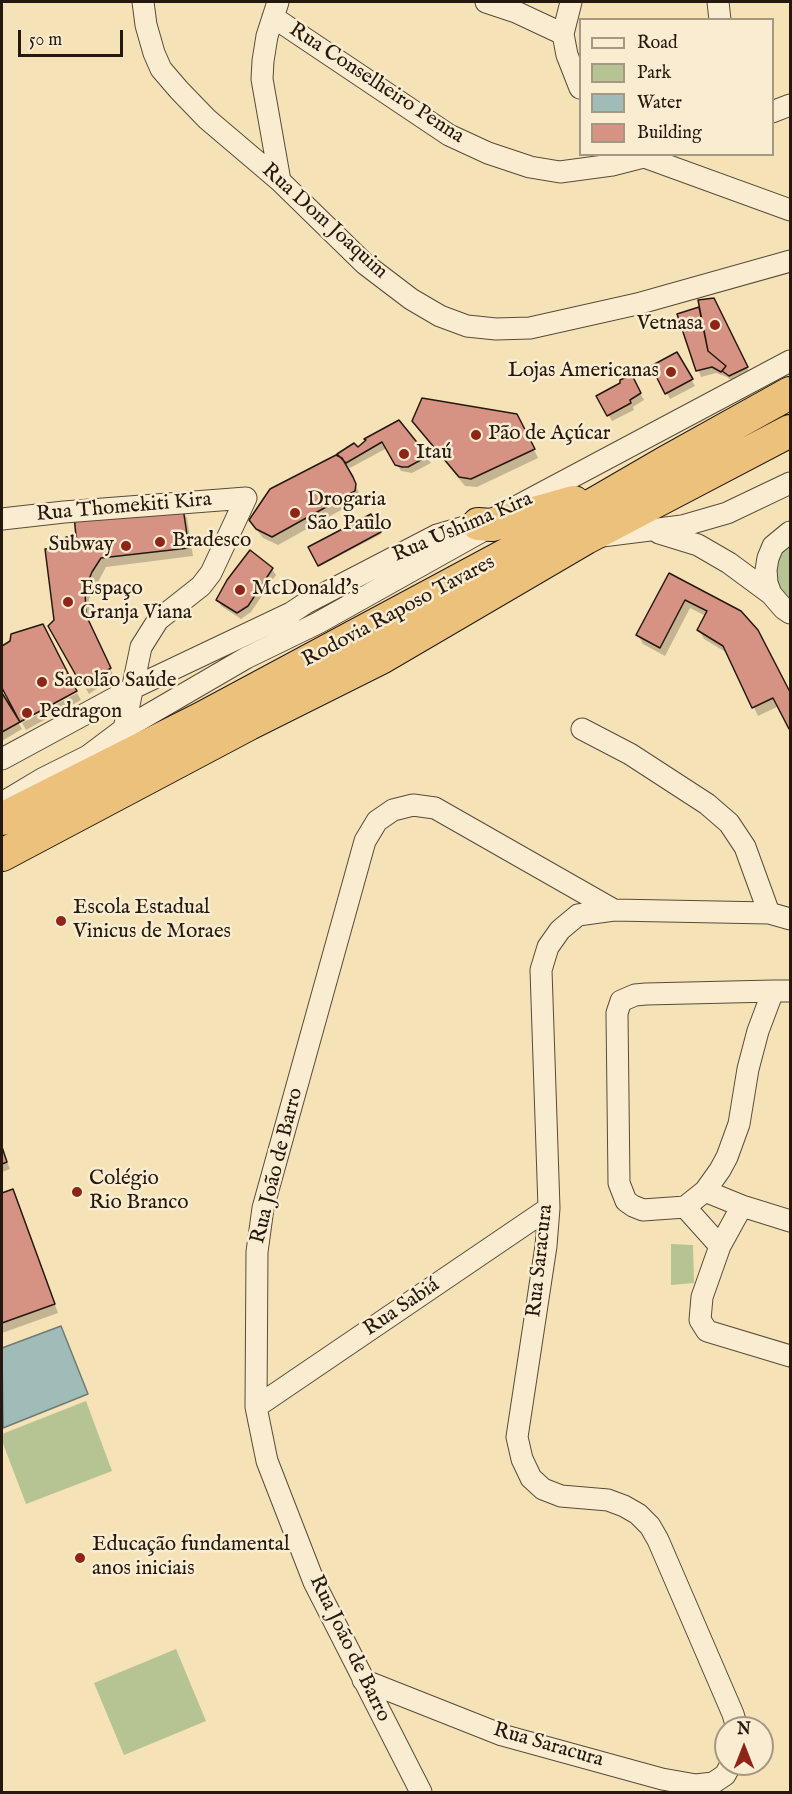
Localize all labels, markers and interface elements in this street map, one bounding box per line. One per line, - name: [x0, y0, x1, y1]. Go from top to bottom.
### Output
- scale bar: [21, 18, 126, 56]
- street label: Rua Conselheiro Penna: [284, 18, 468, 150]
- legend: [579, 18, 774, 156]
- text: 50 m: [29, 29, 62, 52]
- text: Road: [637, 32, 678, 55]
- text: Park: [637, 62, 671, 85]
- text: Water: [637, 92, 682, 115]
- text: Building: [637, 122, 702, 145]
- street label: Rua Dom Joaquim: [256, 159, 392, 285]
- place label: Vetnasa: [637, 312, 703, 338]
- marker: Vetnasa: [708, 318, 722, 332]
- place label: Lojas Americanas: [508, 359, 659, 385]
- marker: Lojas Americanas: [664, 365, 678, 379]
- place label: Pão de Açúcar: [488, 422, 610, 448]
- marker: Pão de Açúcar: [469, 428, 483, 442]
- place label: Itaú: [416, 441, 452, 467]
- marker: Itaú: [397, 447, 411, 461]
- street label: Rua Ushima Kira: [389, 487, 537, 569]
- street label: Rua Thomekiti Kira: [35, 488, 213, 528]
- place label: Drogaria São Paulo: [307, 488, 392, 538]
- marker: Drogaria São Paulo: [288, 506, 302, 520]
- place label: Bradesco: [172, 529, 251, 555]
- place label: Subway: [48, 533, 114, 559]
- marker: Bradesco: [153, 535, 167, 549]
- marker: Subway: [119, 539, 133, 553]
- street label: Rodovia Raposo Tavares: [298, 550, 500, 674]
- place label: Espaço Granja Viana: [80, 577, 192, 627]
- place label: McDonald's: [252, 577, 359, 603]
- marker: McDonald's: [233, 583, 247, 597]
- marker: Espaço Granja Viana: [61, 595, 75, 609]
- place label: Sacolão Saúde: [54, 669, 176, 695]
- marker: Sacolão Saúde: [35, 675, 49, 689]
- place label: Pedragon: [39, 700, 122, 726]
- marker: Pedragon: [20, 706, 34, 720]
- place label: Escola Estadual Vinicus de Moraes: [73, 896, 231, 946]
- marker: Escola Estadual Vinicus de Moraes: [54, 914, 68, 928]
- street label: Rua João de Barro: [246, 1085, 310, 1247]
- place label: Colégio Rio Branco: [89, 1167, 188, 1217]
- marker: Colégio Rio Branco: [70, 1185, 84, 1199]
- street label: Rua Saracura: [523, 1203, 559, 1319]
- street label: Rua Sabiá: [359, 1273, 445, 1343]
- place label: Educação fundamental anos iniciais: [92, 1533, 290, 1583]
- marker: Educação fundamental anos iniciais: [73, 1551, 87, 1565]
- street label: Rua João de Barro: [303, 1572, 395, 1726]
- north arrow: [714, 1716, 774, 1776]
- street label: Rua Saracura: [490, 1718, 606, 1774]
- text: N: [737, 1720, 751, 1740]

